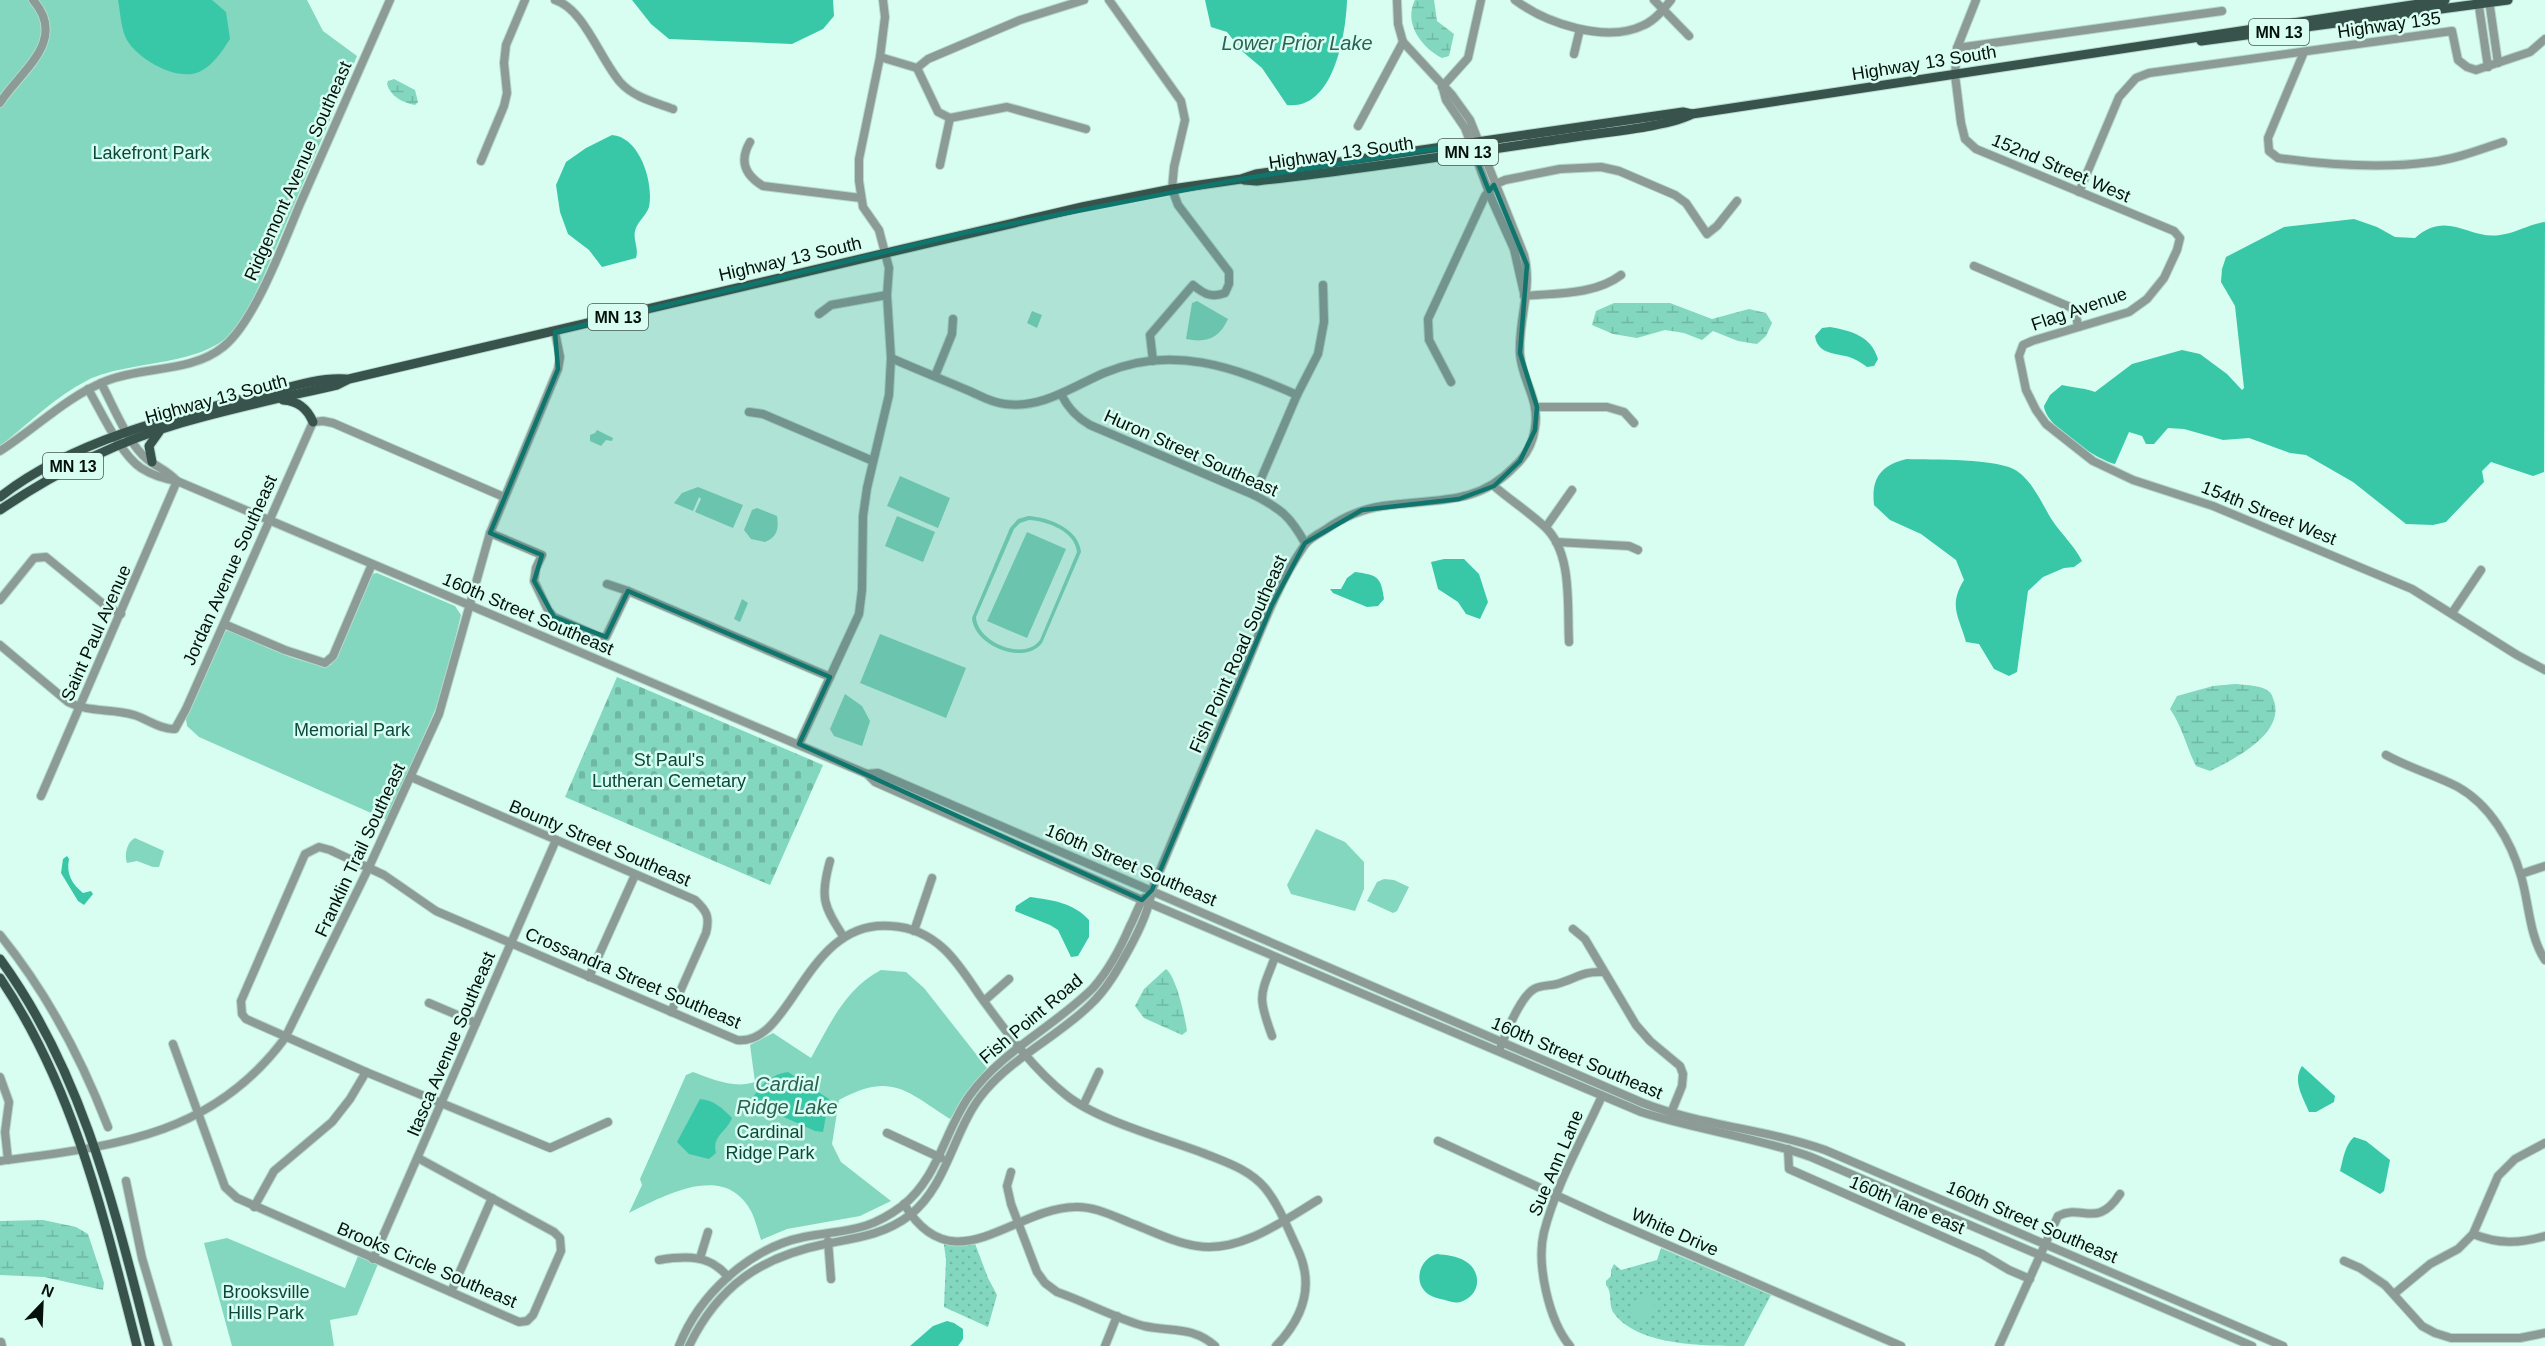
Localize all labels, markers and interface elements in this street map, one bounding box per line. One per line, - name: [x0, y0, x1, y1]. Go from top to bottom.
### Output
- street label: Highway 135: [2336, 8, 2442, 42]
- road number: MN 13: [2249, 19, 2309, 45]
- water label: Lower Prior Lake: [1221, 32, 1373, 54]
- street label: Highway 13 South: [1850, 42, 1998, 84]
- street label: Ridgemont Avenue Southeast: [240, 58, 356, 284]
- street label: 152nd Street West: [1989, 130, 2133, 206]
- street label: Highway 13 South: [1267, 133, 1415, 173]
- road number: MN 13: [1438, 139, 1498, 165]
- park label: Lakefront Park: [92, 143, 211, 163]
- street label: Highway 13 South: [717, 233, 863, 285]
- street label: Flag Avenue: [2029, 283, 2129, 335]
- road number: MN 13: [588, 304, 648, 330]
- street label: Highway 13 South: [143, 370, 289, 428]
- street label: Huron Street Southeast: [1101, 406, 1281, 500]
- road number: MN 13: [43, 453, 103, 479]
- street label: Jordan Avenue Southeast: [179, 472, 281, 668]
- street label: 154th Street West: [2199, 477, 2339, 549]
- street label: Fish Point Road Southeast: [1185, 552, 1291, 756]
- street label: Saint Paul Avenue: [57, 562, 135, 704]
- street label: 160th Street Southeast: [439, 569, 617, 659]
- park label: Memorial Park: [294, 720, 411, 740]
- park label: St Paul's Lutheran Cemetary: [592, 750, 746, 791]
- street label: Franklin Trail Southeast: [311, 760, 409, 940]
- street label: Bounty Street Southeast: [506, 796, 694, 890]
- street label: 160th Street Southeast: [1042, 820, 1220, 910]
- street label: Crossandra Street Southeast: [522, 923, 744, 1033]
- street label: Itasca Avenue Southeast: [403, 949, 499, 1139]
- street label: Fish Point Road: [976, 970, 1086, 1068]
- street label: 160th Street Southeast: [1488, 1013, 1666, 1103]
- water label: Cardial Ridge Lake: [736, 1073, 838, 1118]
- street label: Sue Ann Lane: [1525, 1107, 1587, 1219]
- park label: Cardinal Ridge Park: [725, 1122, 816, 1163]
- street label: 160th lane east: [1846, 1172, 1968, 1238]
- street label: 160th Street Southeast: [1943, 1177, 2121, 1267]
- street label: White Drive: [1628, 1204, 1722, 1260]
- street label: Brooks Circle Southeast: [334, 1218, 520, 1312]
- north arrow: [12, 1274, 72, 1334]
- text: N: [39, 1281, 56, 1301]
- park label: Brooksville Hills Park: [222, 1282, 310, 1323]

